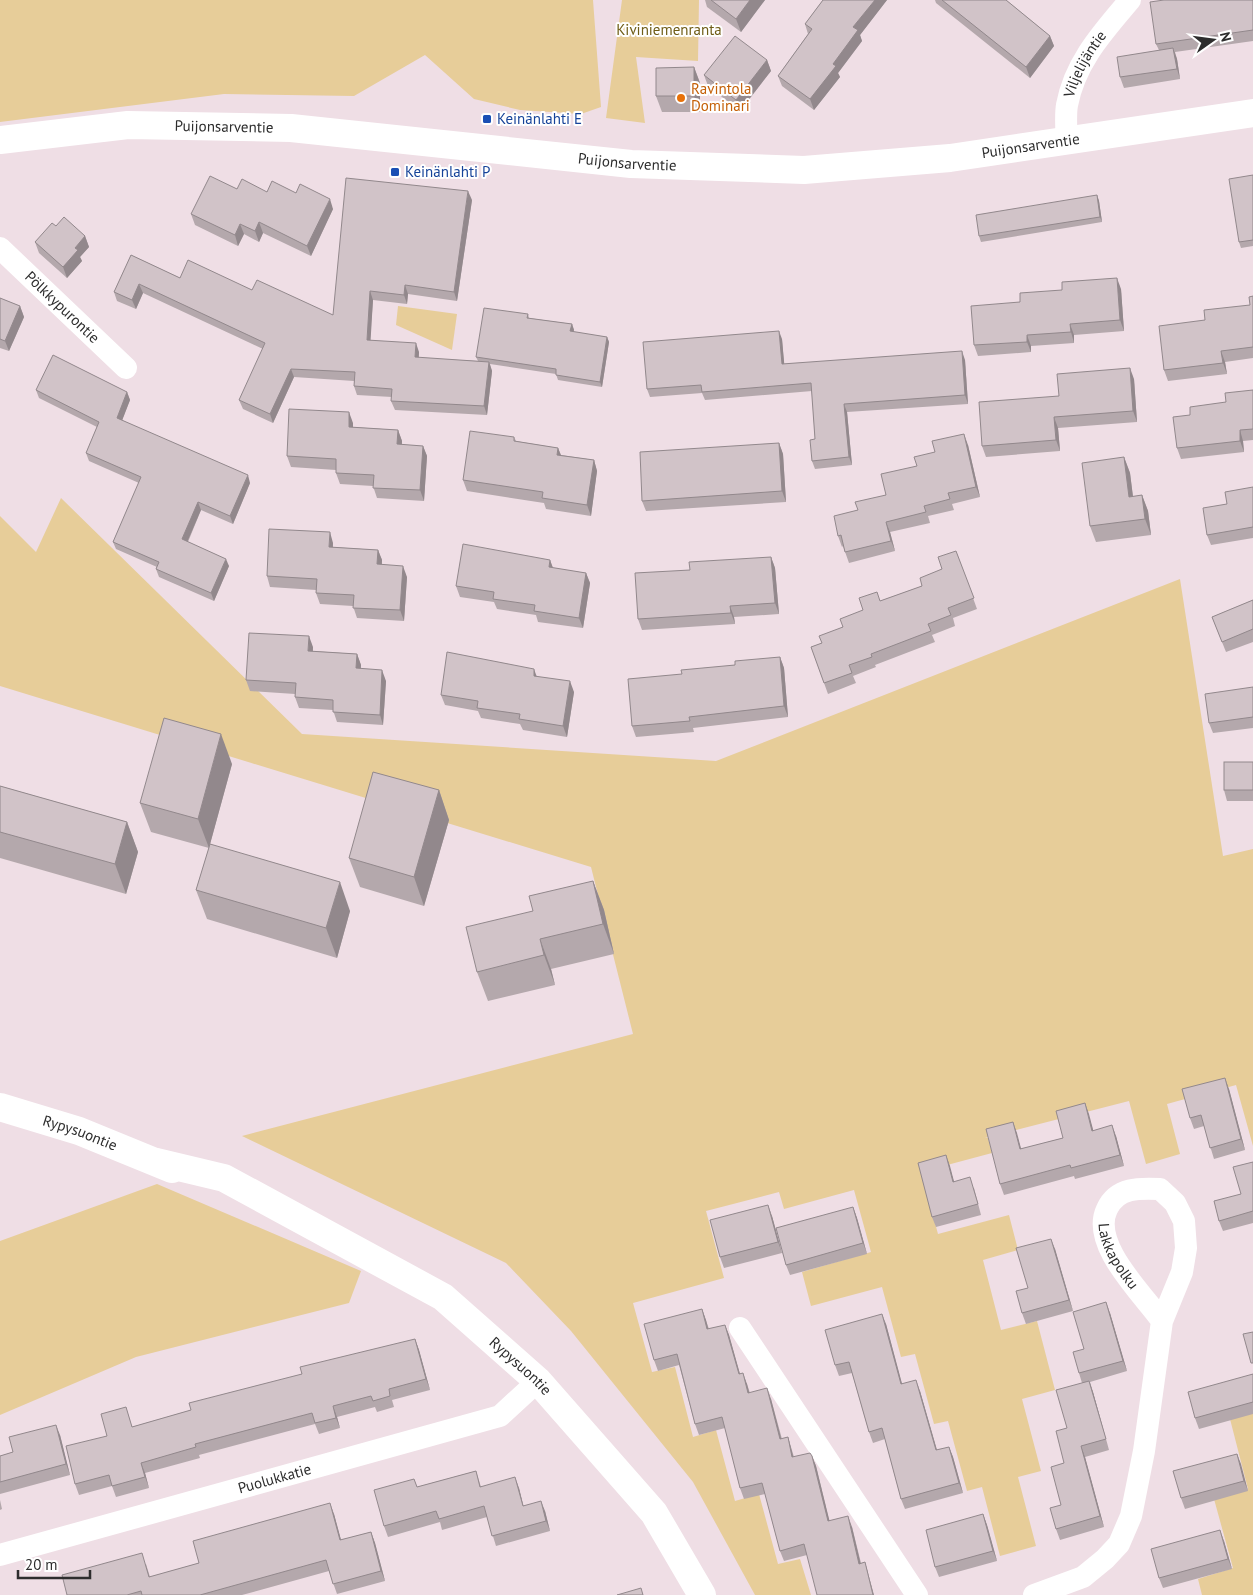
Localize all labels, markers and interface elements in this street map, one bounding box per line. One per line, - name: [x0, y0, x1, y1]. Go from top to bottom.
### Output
- north arrow: [1188, 15, 1238, 65]
- park label: Kiviniemenranta: [616, 20, 722, 39]
- street label: Viljelijäntie: [1059, 27, 1110, 100]
- text: N: [1216, 30, 1235, 43]
- place label: Ravintola Dominari: [691, 79, 751, 115]
- marker: Ravintola Dominari: [675, 92, 687, 104]
- place label: Keinänlahti E: [497, 109, 582, 128]
- marker: Keinänlahti E: [481, 113, 493, 125]
- street label: Puijonsarventie: [175, 116, 274, 137]
- street label: Puijonsarventie: [980, 129, 1081, 162]
- street label: Puijonsarventie: [577, 148, 677, 175]
- place label: Keinänlahti P: [405, 162, 490, 181]
- marker: Keinänlahti P: [389, 166, 401, 178]
- street label: Pölkkypurontie: [21, 267, 104, 347]
- street label: Rypysuontie: [41, 1111, 120, 1155]
- street label: Lakkapolku: [1095, 1223, 1143, 1293]
- street label: Rypysuontie: [486, 1333, 556, 1399]
- street label: Puolukkatie: [236, 1459, 313, 1497]
- scale bar: [18, 1548, 90, 1580]
- text: 20 m: [25, 1555, 58, 1574]

